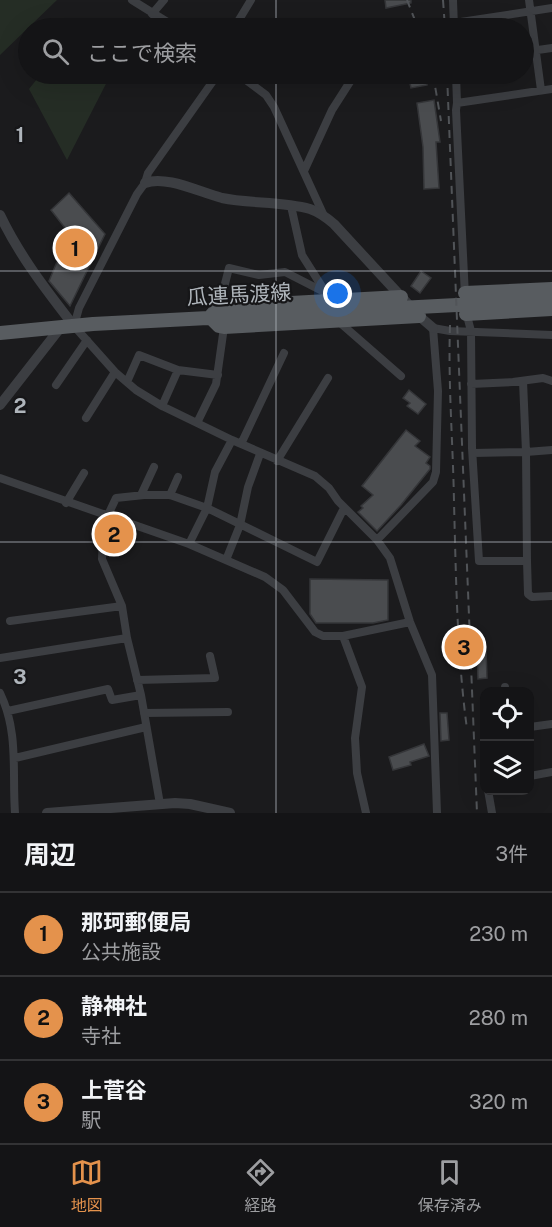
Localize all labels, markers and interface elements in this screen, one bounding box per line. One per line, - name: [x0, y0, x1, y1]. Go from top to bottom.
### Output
- search box: [18, 18, 534, 84]
- icon: search: [39, 35, 72, 68]
- text: ここで検索: [87, 40, 197, 66]
- text: 1: [16, 123, 24, 147]
- pin: 1: [56, 226, 94, 270]
- street label: 瓜連馬渡線: [186, 279, 292, 310]
- your location: [323, 279, 352, 308]
- text: 2: [14, 394, 26, 418]
- pin: 2: [94, 512, 134, 556]
- pin: 3: [444, 624, 484, 670]
- text: 3: [13, 665, 27, 689]
- map controls: [480, 687, 534, 795]
- button: locate: [480, 687, 534, 741]
- button: layers: [480, 741, 534, 795]
- text: 周辺: [24, 839, 76, 870]
- text: 3件: [495, 842, 528, 866]
- text: 那珂郵便局: [81, 909, 191, 935]
- text: 1: [39, 922, 48, 946]
- text: 230 m: [469, 922, 528, 946]
- text: 公共施設: [81, 940, 161, 964]
- text: 静神社: [81, 993, 147, 1019]
- text: 2: [37, 1006, 50, 1030]
- text: 280 m: [469, 1006, 528, 1030]
- text: 寺社: [81, 1024, 121, 1048]
- text: 上菅谷: [81, 1077, 147, 1103]
- text: 3: [37, 1090, 50, 1114]
- text: 320 m: [469, 1090, 528, 1114]
- text: 駅: [81, 1108, 101, 1132]
- tab: 地図: [70, 1156, 103, 1216]
- tab: 経路: [244, 1156, 277, 1216]
- tab: 保存済み: [418, 1156, 482, 1216]

